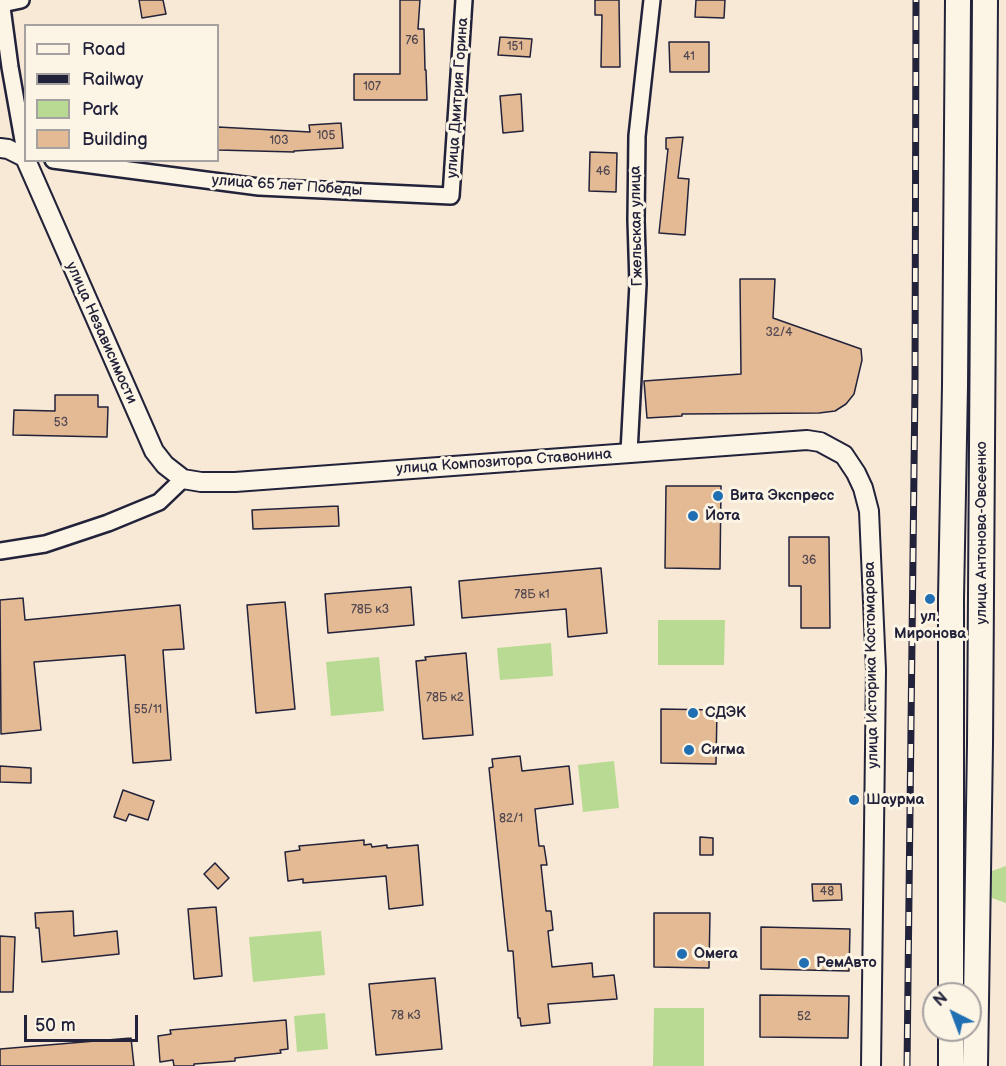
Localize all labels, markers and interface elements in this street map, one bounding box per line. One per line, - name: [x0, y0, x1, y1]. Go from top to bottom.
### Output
- street label: улица Дмитрия Горина: [443, 17, 473, 179]
- legend: [24, 24, 219, 162]
- house number: 76: [405, 34, 419, 48]
- text: Road: [82, 39, 126, 60]
- house number: 151: [507, 40, 523, 54]
- house number: 41: [683, 50, 695, 64]
- text: Railway: [82, 69, 144, 90]
- house number: 107: [363, 80, 381, 94]
- text: Park: [82, 99, 118, 120]
- text: Building: [82, 129, 148, 150]
- house number: 105: [317, 129, 335, 143]
- house number: 103: [269, 134, 289, 148]
- house number: 46: [596, 165, 610, 179]
- street label: Гжельская улица: [627, 165, 647, 287]
- street label: улица 65 лет Победы: [211, 172, 363, 200]
- street label: улица Независимости: [62, 259, 140, 407]
- house number: 32/4: [765, 326, 793, 340]
- house number: 53: [54, 416, 68, 430]
- street label: улица Антонова-Овсеенко: [973, 442, 991, 624]
- street label: улица Композитора Ставонина: [395, 445, 613, 479]
- place label: Вита Экспресс: [730, 487, 834, 505]
- marker: Вита Экспресс: [711, 489, 725, 503]
- place label: Йота: [705, 507, 740, 525]
- marker: Йота: [686, 509, 700, 523]
- house number: 36: [802, 554, 816, 568]
- street label: улица Историка Костомарова: [861, 561, 883, 769]
- house number: 78Б к1: [514, 588, 550, 602]
- marker: ул. Миронова: [923, 592, 937, 606]
- house number: 78Б к3: [351, 603, 389, 617]
- place label: ул. Миронова: [894, 608, 966, 643]
- house number: 78Б к2: [426, 691, 464, 705]
- house number: 55/11: [134, 703, 162, 717]
- place label: СДЭК: [705, 704, 746, 722]
- marker: СДЭК: [686, 706, 700, 720]
- place label: Сигма: [701, 741, 745, 759]
- marker: Сигма: [682, 743, 696, 757]
- place label: Шаурма: [866, 791, 924, 809]
- marker: Шаурма: [847, 793, 861, 807]
- house number: 82/1: [499, 812, 523, 826]
- house number: 48: [820, 885, 834, 899]
- place label: Омега: [694, 945, 738, 963]
- marker: Омега: [675, 947, 689, 961]
- place label: РемАвто: [816, 954, 877, 972]
- marker: РемАвто: [797, 956, 811, 970]
- north arrow: [922, 982, 982, 1042]
- text: N: [930, 989, 952, 1011]
- scale bar: [27, 1003, 141, 1041]
- house number: 78 к3: [391, 1009, 421, 1023]
- house number: 52: [797, 1010, 811, 1024]
- text: 50 m: [35, 1015, 76, 1036]

